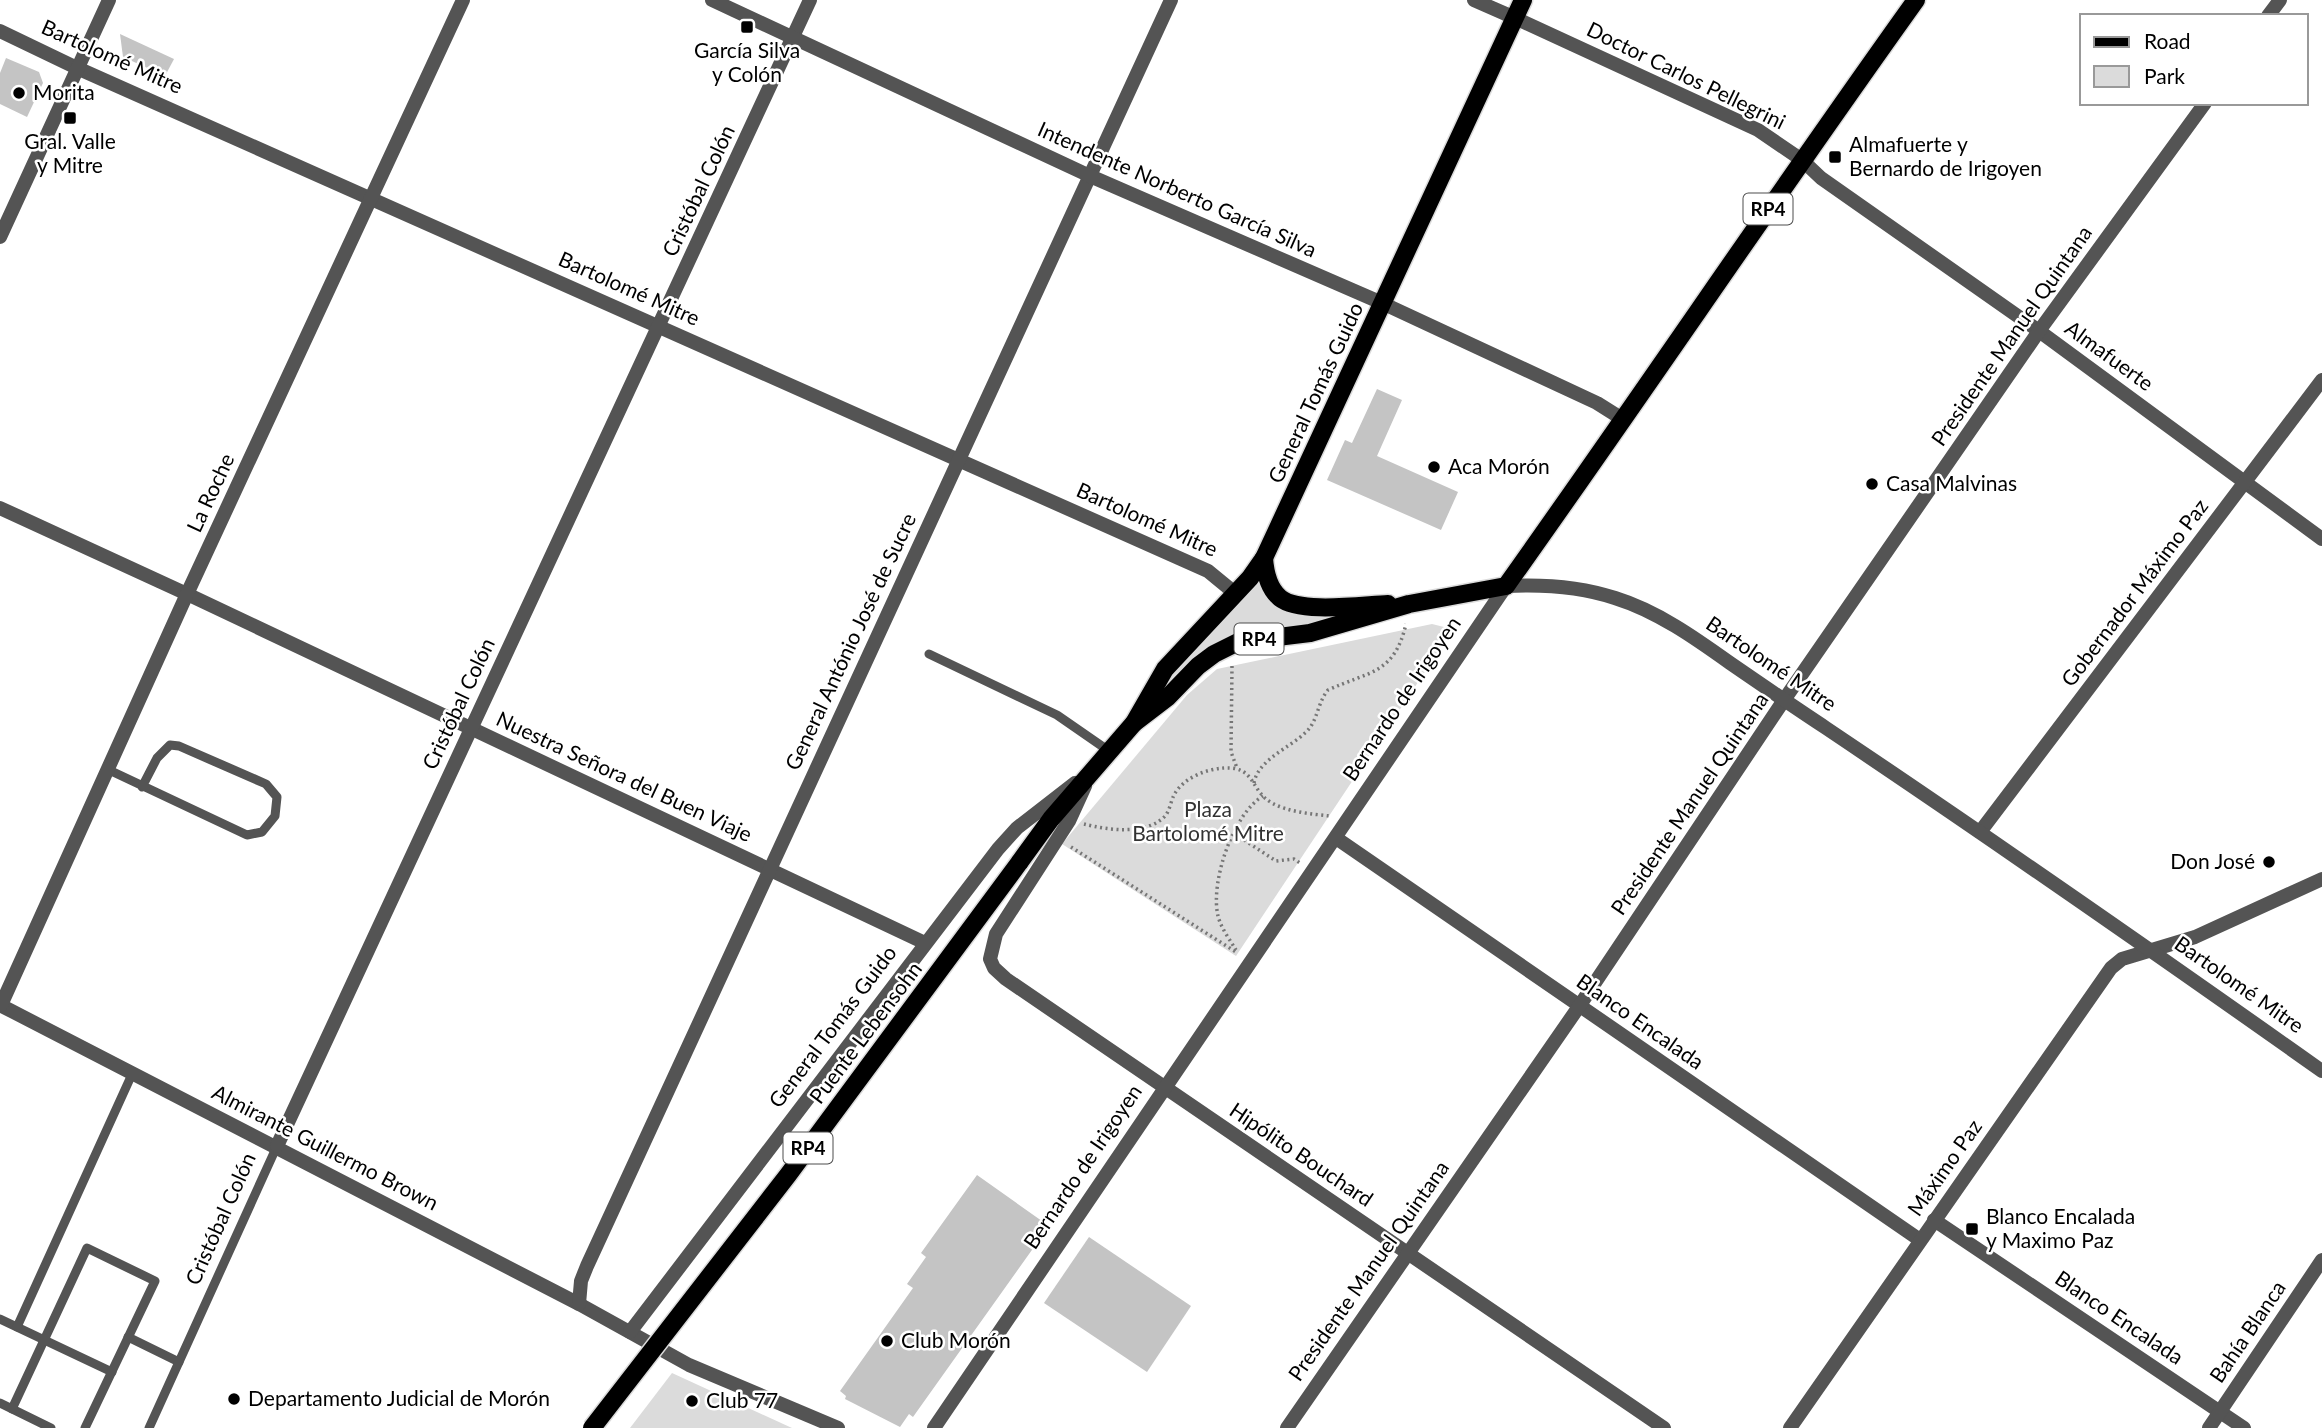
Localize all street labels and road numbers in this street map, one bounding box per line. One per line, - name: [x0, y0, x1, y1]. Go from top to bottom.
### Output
- street label: Bartolomé Mitre: [38, 13, 187, 98]
- street label: Doctor Carlos Pellegrini: [1583, 16, 1790, 134]
- street label: Intendente Norberto García Silva: [1034, 116, 1321, 262]
- street label: Cristóbal Colón: [656, 121, 739, 260]
- road number: RP4: [1744, 194, 1792, 224]
- street label: Presidente Manuel Quintana: [1925, 220, 2096, 450]
- street label: Bartolomé Mitre: [555, 245, 704, 330]
- street label: General Tomás Guido: [1262, 298, 1367, 487]
- street label: Almafuerte: [2061, 314, 2159, 395]
- street label: La Roche: [181, 449, 239, 536]
- street label: Bartolomé Mitre: [1073, 476, 1222, 561]
- street label: Gobernador Máximo Paz: [2055, 494, 2212, 691]
- street label: General António José de Sucre: [779, 509, 920, 774]
- street label: Bartolomé Mitre: [1702, 610, 1842, 716]
- street label: Bernardo de Irigoyen: [1336, 611, 1465, 785]
- road number: RP4: [1234, 624, 1284, 654]
- street label: Cristóbal Colón: [416, 634, 499, 773]
- street label: Presidente Manuel Quintana: [1605, 687, 1773, 919]
- street label: Nuestra Señora del Buen Viaje: [493, 705, 757, 846]
- street label: Bartolomé Mitre: [2171, 930, 2309, 1038]
- street label: General Tomás Guido: [763, 940, 901, 1112]
- street label: Puente Lebensohn: [803, 956, 926, 1108]
- street label: Blanco Encalada: [1573, 968, 1709, 1074]
- street label: Almirante Guillermo Brown: [208, 1079, 443, 1215]
- street label: Bernardo de Irigoyen: [1017, 1079, 1146, 1253]
- street label: Hipólito Bouchard: [1225, 1097, 1378, 1211]
- street label: Máximo Paz: [1901, 1114, 1986, 1220]
- road number: RP4: [784, 1132, 832, 1164]
- street label: Cristóbal Colón: [179, 1148, 260, 1288]
- street label: Presidente Manuel Quintana: [1282, 1155, 1453, 1385]
- street label: Blanco Encalada: [2051, 1265, 2189, 1369]
- street label: Bahía Blanca: [2204, 1276, 2290, 1387]

